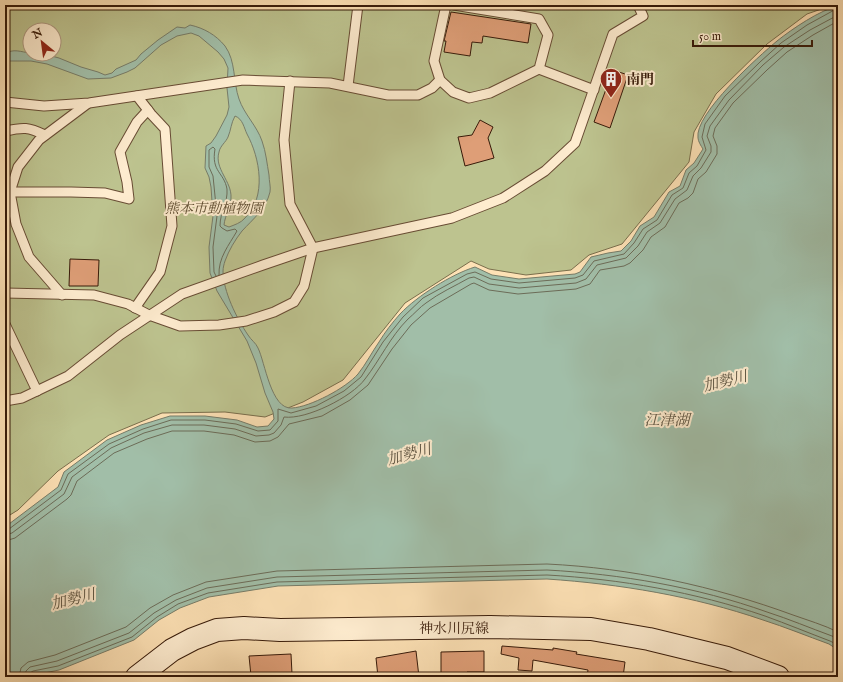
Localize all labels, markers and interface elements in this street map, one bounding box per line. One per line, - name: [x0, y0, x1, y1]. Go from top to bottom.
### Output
- north arrow: [22, 22, 62, 62]
- scale bar: [693, 22, 812, 48]
- text: N: [29, 25, 46, 43]
- text: 50 m: [699, 29, 721, 44]
- building icon: 南門: [598, 66, 624, 99]
- place label: 南門: [626, 71, 654, 89]
- park label: 熊本市動植物園: [165, 200, 265, 218]
- water label: 加勢川: [701, 366, 751, 396]
- water label: 江津湖: [644, 411, 692, 430]
- water label: 加勢川: [385, 439, 435, 469]
- water label: 加勢川: [49, 584, 99, 614]
- street label: 神水川尻線: [419, 620, 489, 638]

